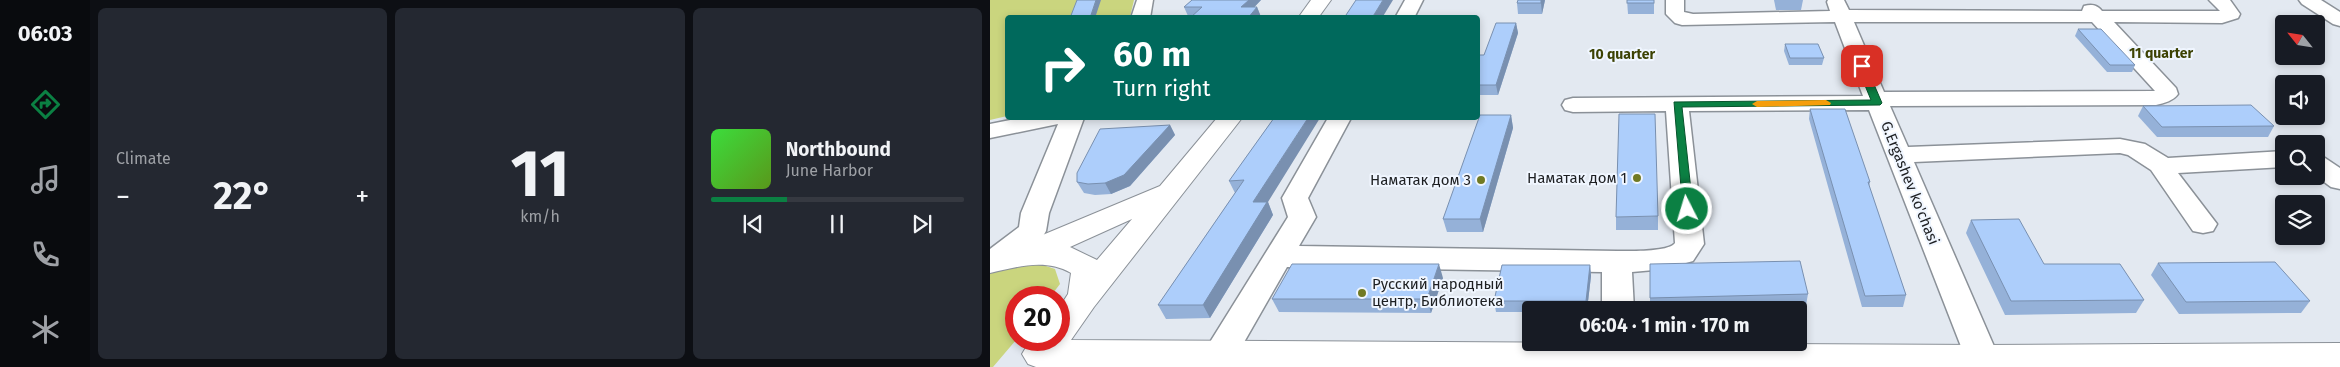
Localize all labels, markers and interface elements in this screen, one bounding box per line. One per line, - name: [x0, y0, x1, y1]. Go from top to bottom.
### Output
- north arrow: [2275, 15, 2325, 65]
- map controls: [2275, 15, 2325, 245]
- text: 06:03: [18, 20, 72, 47]
- text: 60 m: [1113, 33, 1191, 75]
- icon: right: [1030, 35, 1095, 100]
- pin: [1841, 45, 1883, 87]
- district label: 11 quarter: [2129, 45, 2194, 62]
- district label: 10 quarter: [1589, 46, 1655, 63]
- icon: arrive: [1848, 52, 1876, 80]
- text: Turn right: [1113, 75, 1210, 102]
- button: sound: [2275, 75, 2325, 125]
- icon: directions: [28, 87, 63, 122]
- street label: G.Ergashev ko'chasi: [1877, 119, 1943, 247]
- text: 11: [510, 135, 570, 213]
- button: search: [2275, 135, 2325, 185]
- text: Northbound: [786, 138, 891, 161]
- text: Climate: [116, 149, 171, 168]
- text: June Harbor: [786, 161, 873, 180]
- icon: music: [28, 162, 63, 197]
- place label: Наматак дом 1: [1527, 169, 1627, 187]
- place label: Наматак дом 3: [1370, 171, 1471, 189]
- marker: Наматак дом 1: [1631, 172, 1643, 184]
- text: 22°: [213, 173, 272, 219]
- marker: Наматак дом 3: [1475, 174, 1487, 186]
- text: −: [116, 180, 130, 213]
- text: +: [355, 180, 369, 213]
- position arrow: [1660, 182, 1712, 234]
- button: layers: [2275, 195, 2325, 245]
- text: km/h: [520, 207, 560, 226]
- icon: previous: [739, 210, 767, 238]
- icon: pause: [823, 210, 851, 238]
- icon: next: [908, 210, 936, 238]
- icon: phone: [28, 237, 63, 272]
- place label: Русский народный центр, Библиотека: [1372, 275, 1504, 310]
- speed limit sign: 20: [1005, 286, 1070, 351]
- marker: Русский народный центр, Библиотека: [1356, 287, 1368, 299]
- icon: climate: [28, 312, 63, 347]
- text: 06:04 · 1 min · 170 m: [1579, 314, 1750, 337]

